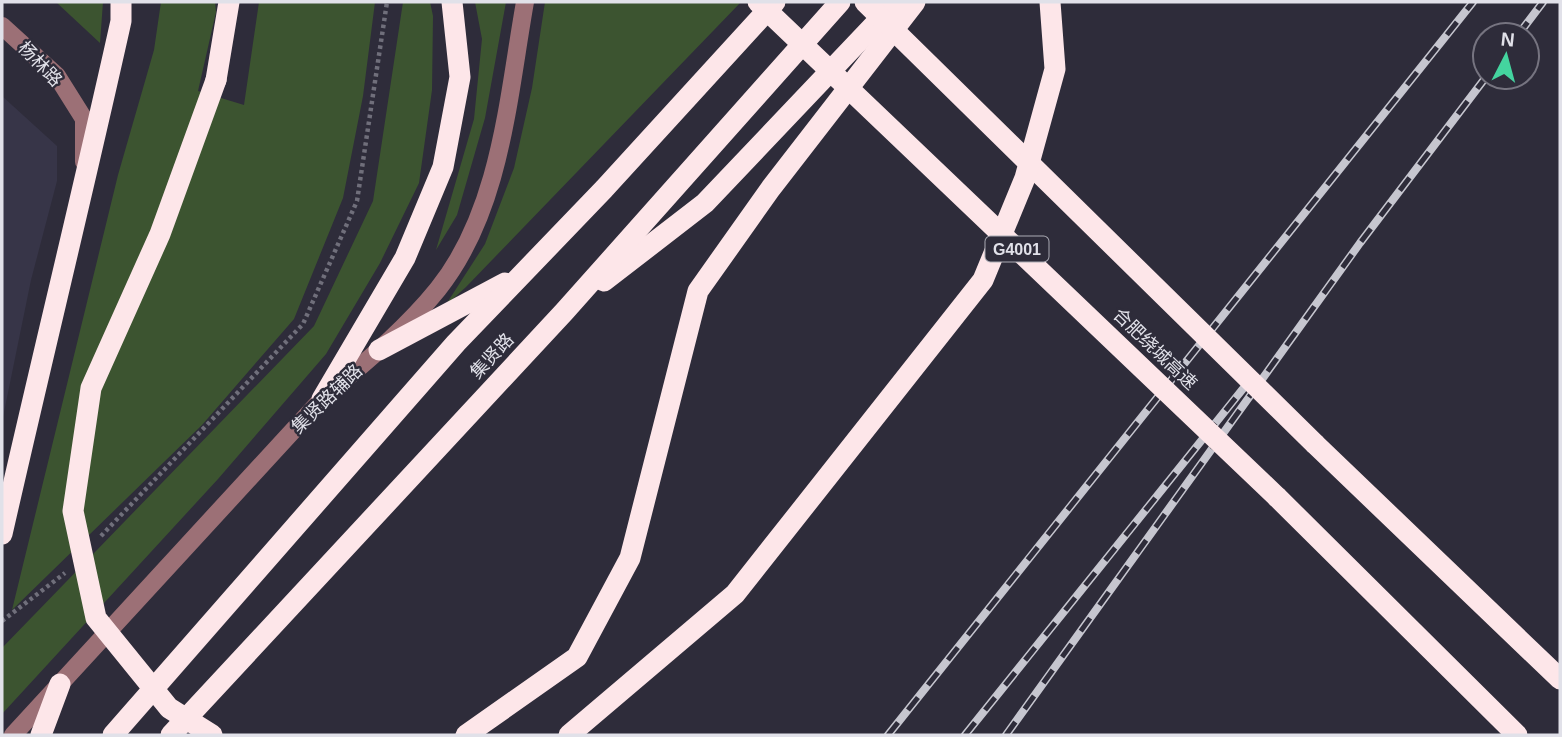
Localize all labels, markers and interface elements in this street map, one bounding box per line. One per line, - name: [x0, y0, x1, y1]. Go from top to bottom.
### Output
- north arrow: [1471, 21, 1541, 91]
- text: N: [1500, 28, 1516, 51]
- street label: 杨林路: [14, 38, 66, 90]
- road number: G4001: [986, 236, 1048, 262]
- street label: 合肥绕城高速: [1109, 304, 1201, 394]
- street label: 集贤路: [466, 329, 518, 383]
- street label: 集贤路辅路: [288, 361, 366, 437]

